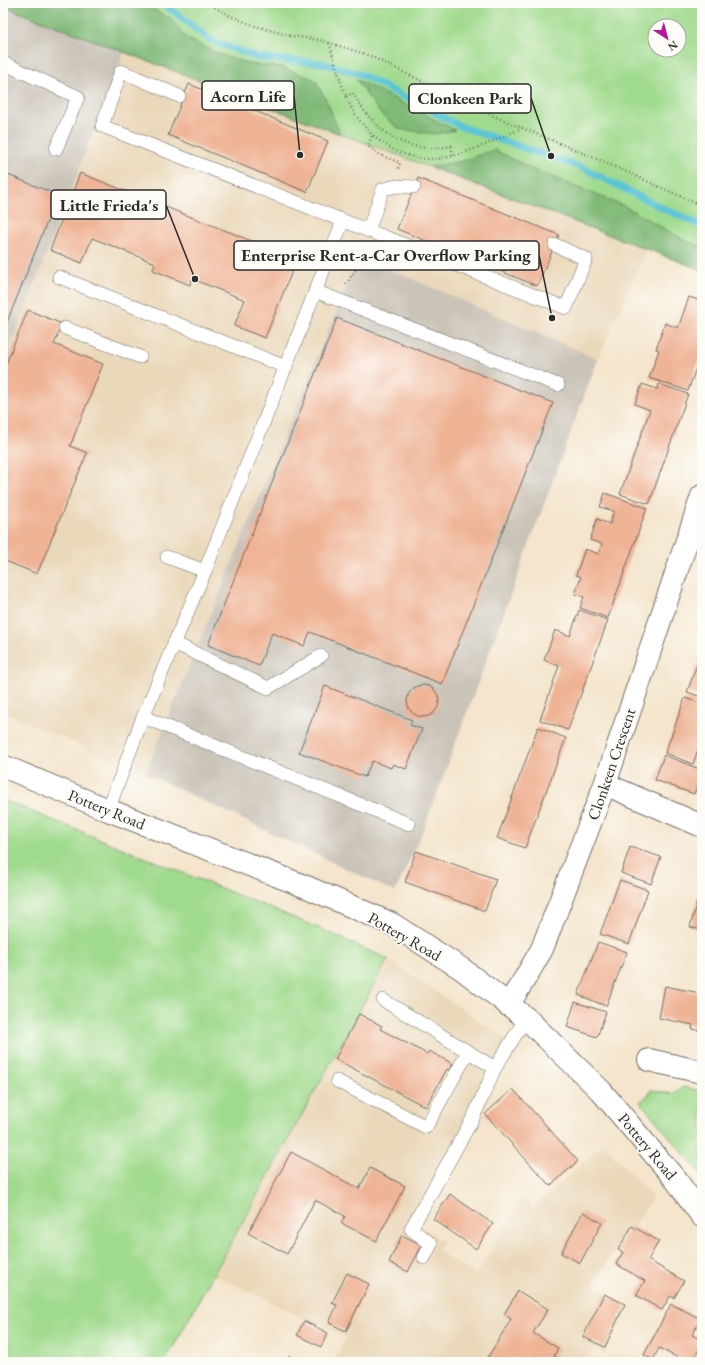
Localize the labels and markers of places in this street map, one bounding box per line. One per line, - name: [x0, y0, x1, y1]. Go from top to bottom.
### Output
- callout: Acorn Life: [202, 81, 294, 110]
- callout: Clonkeen Park: [409, 84, 531, 113]
- callout: Little Frieda's: [51, 190, 166, 219]
- callout: Enterprise Rent-a-Car Overflow Parking: [234, 241, 539, 270]

